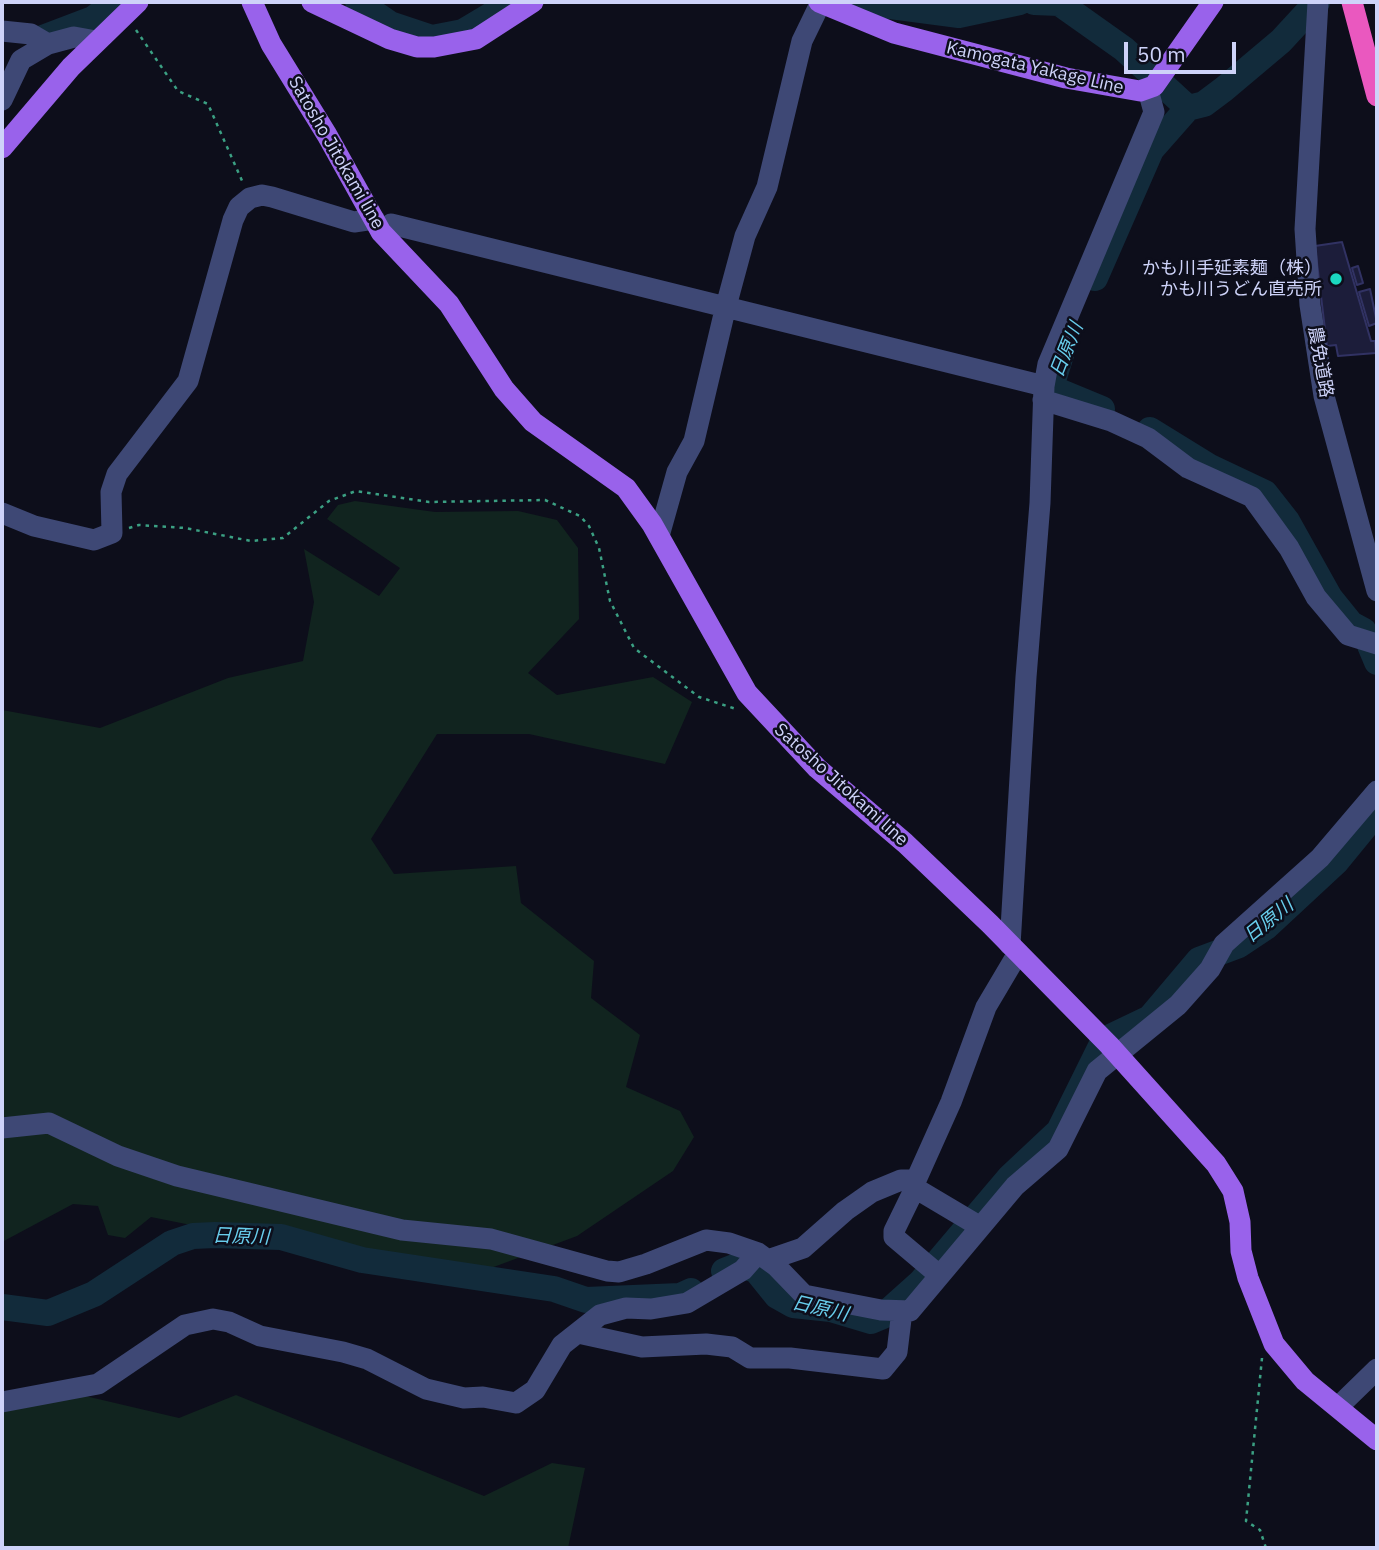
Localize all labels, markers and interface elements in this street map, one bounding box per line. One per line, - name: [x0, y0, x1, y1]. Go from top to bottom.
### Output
- scale bar: [1127, 28, 1239, 72]
- street label: Kamogata Yakage Line: [944, 37, 1126, 99]
- text: 50 m: [1137, 40, 1186, 68]
- street label: Satosho Jitokami line: [283, 73, 389, 233]
- place label: かも川手延素麺（株） かも川うどん直売所: [1142, 258, 1322, 300]
- marker: かも川手延素麺（株） かも川うどん直売所: [1328, 271, 1344, 287]
- water label: 日原川: [1046, 319, 1088, 381]
- street label: 農免道路: [1303, 325, 1337, 399]
- street label: Satosho Jitokami line: [770, 719, 912, 851]
- water label: 日原川: [1240, 894, 1298, 948]
- water label: 日原川: [212, 1225, 270, 1249]
- water label: 日原川: [790, 1291, 850, 1327]

